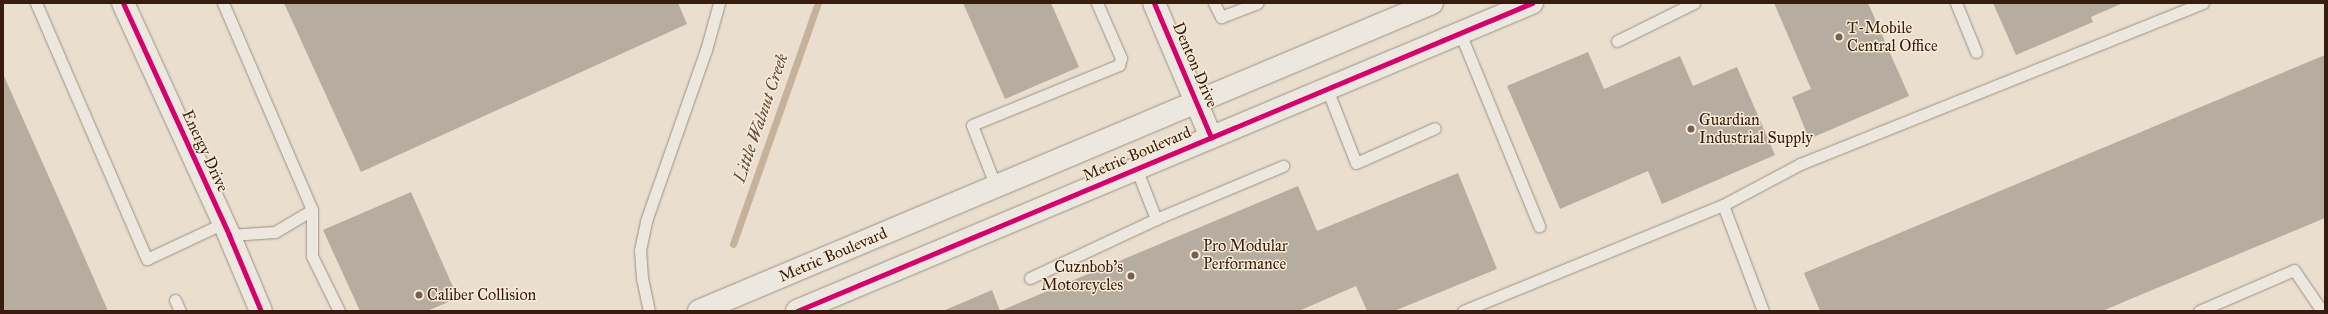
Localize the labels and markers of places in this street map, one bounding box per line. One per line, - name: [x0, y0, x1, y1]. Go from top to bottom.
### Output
- place label: T-Mobile Central Office: [1847, 18, 1938, 56]
- marker: T-Mobile Central Office: [1834, 32, 1844, 42]
- place label: Guardian Industrial Supply: [1699, 110, 1813, 148]
- marker: Guardian Industrial Supply: [1686, 124, 1696, 134]
- place label: Pro Modular Performance: [1203, 236, 1288, 274]
- marker: Pro Modular Performance: [1190, 250, 1200, 260]
- place label: Cuznbob's Motorcycles: [1041, 257, 1123, 295]
- marker: Cuznbob's Motorcycles: [1126, 271, 1136, 281]
- place label: Caliber Collision: [427, 285, 536, 305]
- marker: Caliber Collision: [414, 290, 424, 300]

